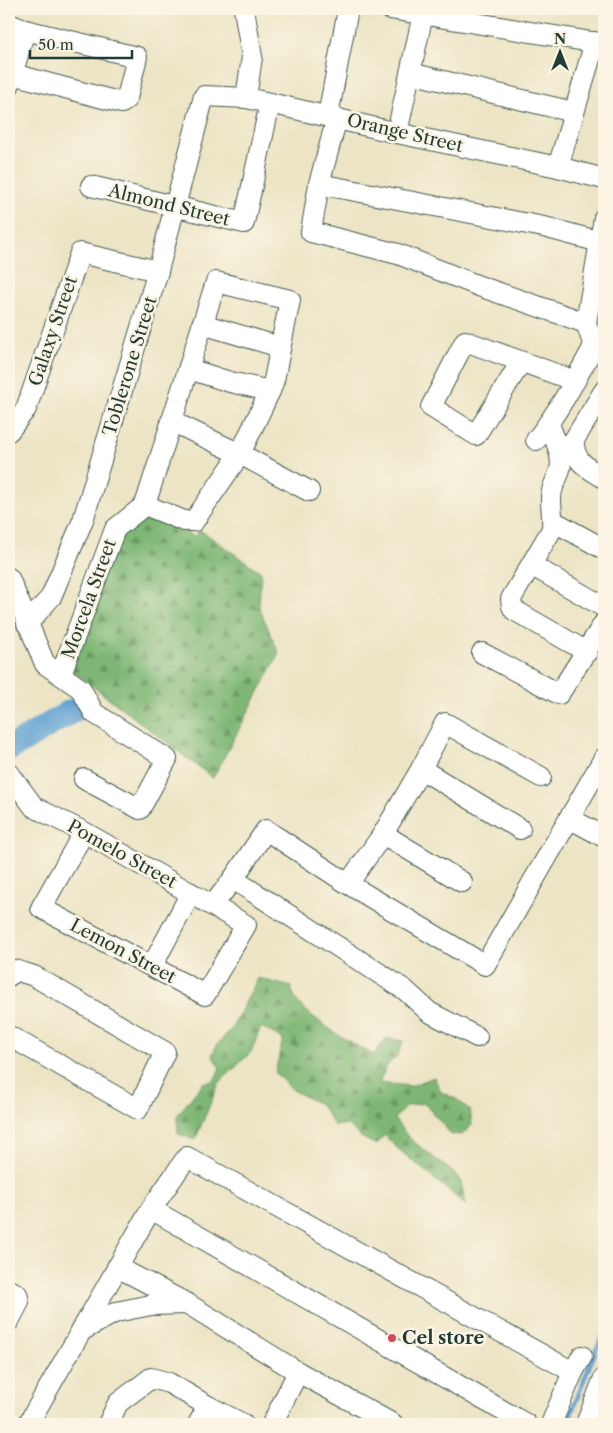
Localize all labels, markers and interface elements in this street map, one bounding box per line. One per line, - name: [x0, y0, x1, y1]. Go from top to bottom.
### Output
- scale bar: [30, 28, 132, 60]
- north arrow: [536, 28, 586, 78]
- text: N: [554, 30, 566, 48]
- text: 50 m: [38, 35, 74, 54]
- street label: Orange Street: [345, 109, 466, 157]
- street label: Almond Street: [105, 179, 233, 231]
- street label: Galaxy Street: [24, 273, 82, 389]
- street label: Toblerone Street: [98, 293, 162, 438]
- street label: Morcela Street: [57, 535, 121, 662]
- street label: Pomelo Street: [64, 815, 181, 893]
- street label: Lemon Street: [66, 914, 180, 988]
- place label: Cel store: [402, 1327, 485, 1349]
- marker: Cel store: [386, 1332, 398, 1344]

